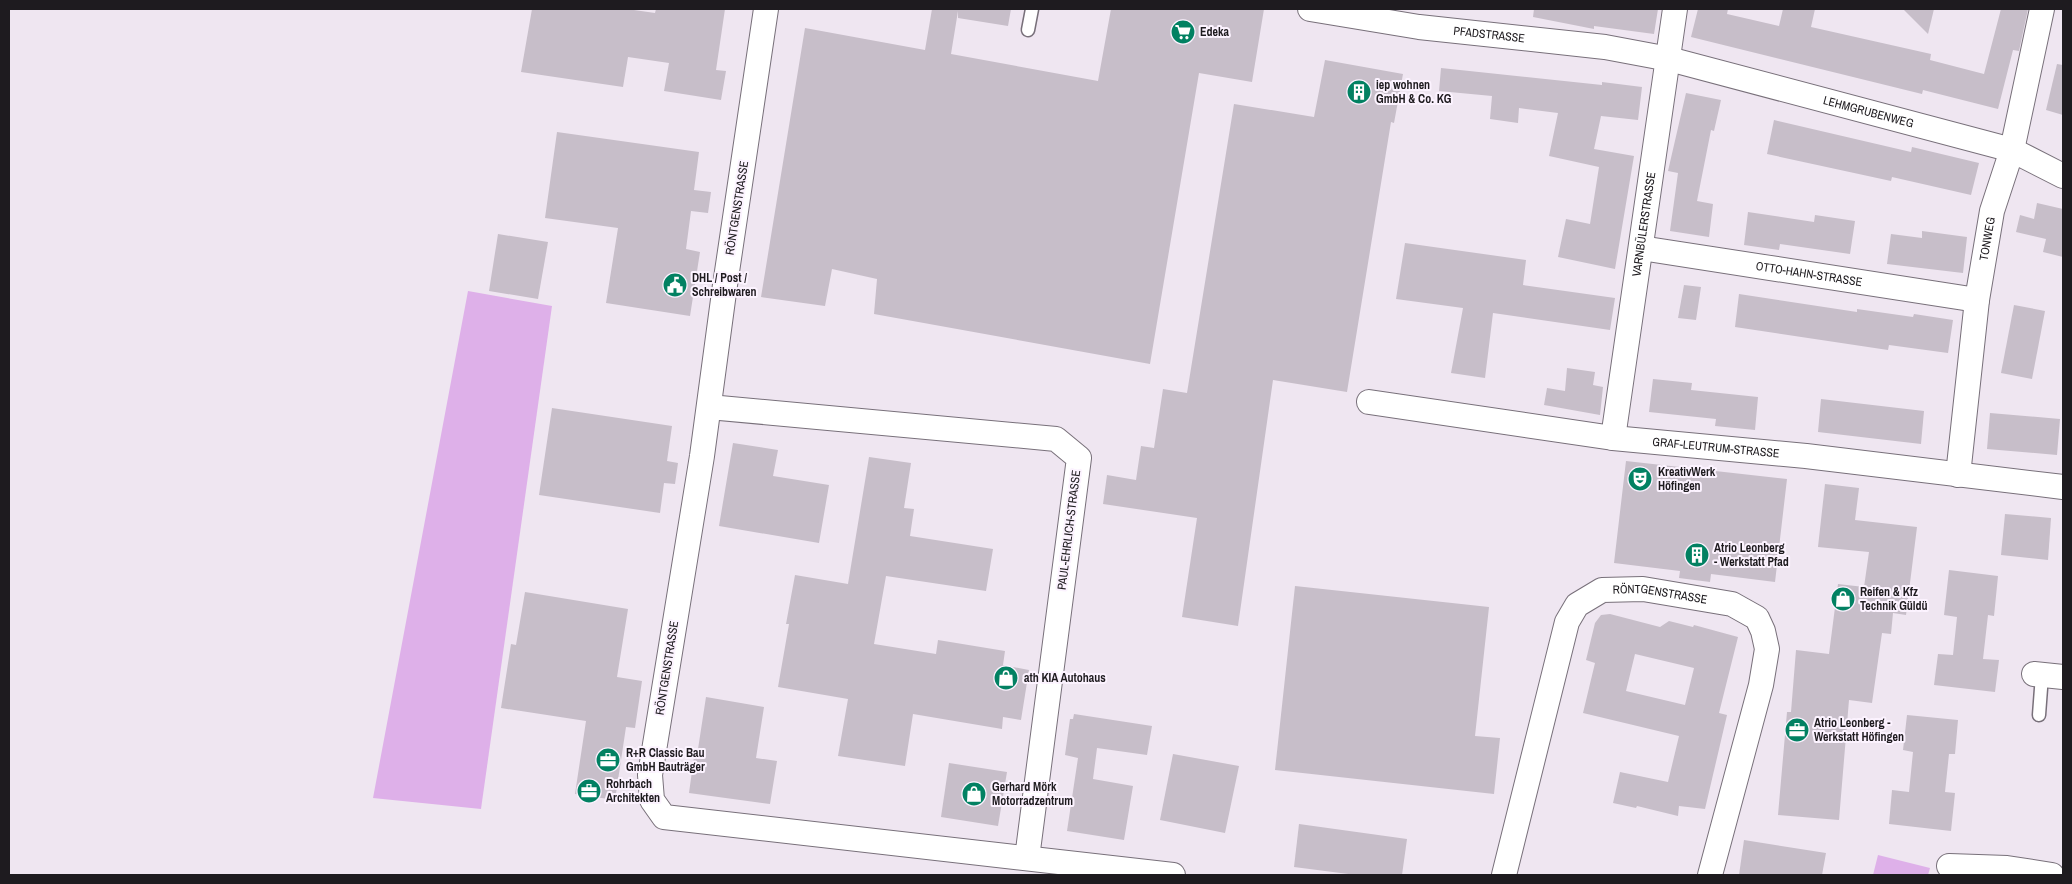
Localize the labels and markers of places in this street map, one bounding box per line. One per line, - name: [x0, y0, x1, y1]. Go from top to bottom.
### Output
- supermarket icon: Edeka: [1170, 19, 1196, 45]
- place label: Edeka: [1200, 24, 1230, 40]
- place label: iep wohnen GmbH & Co. KG: [1376, 77, 1452, 107]
- building icon: iep wohnen GmbH & Co. KG: [1346, 79, 1372, 105]
- place label: DHL / Post / Schreibwaren: [692, 270, 757, 300]
- public building icon: DHL / Post / Schreibwaren: [662, 272, 688, 298]
- place label: KreativWerk Höfingen: [1658, 464, 1716, 494]
- theatre icon: KreativWerk Höfingen: [1627, 466, 1653, 492]
- place label: Atrio Leonberg - Werkstatt Pfad: [1714, 540, 1789, 570]
- building icon: Atrio Leonberg - Werkstatt Pfad: [1684, 542, 1710, 568]
- place label: Reifen & Kfz Technik Güldü: [1860, 584, 1928, 614]
- shop icon: Reifen & Kfz Technik Güldü: [1830, 586, 1856, 612]
- shop icon: ath KIA Autohaus: [993, 665, 1019, 691]
- place label: ath KIA Autohaus: [1024, 670, 1106, 686]
- place label: Atrio Leonberg - Werkstatt Höfingen: [1814, 715, 1904, 745]
- office icon: Atrio Leonberg - Werkstatt Höfingen: [1784, 717, 1810, 743]
- place label: R+R Classic Bau GmbH Bauträger: [626, 745, 705, 775]
- office icon: R+R Classic Bau GmbH Bauträger: [595, 747, 621, 773]
- place label: Rohrbach Architekten: [606, 776, 660, 806]
- office icon: Rohrbach Architekten: [576, 778, 602, 804]
- place label: Gerhard Mörk Motorradzentrum: [992, 779, 1073, 809]
- shop icon: Gerhard Mörk Motorradzentrum: [961, 781, 987, 807]

